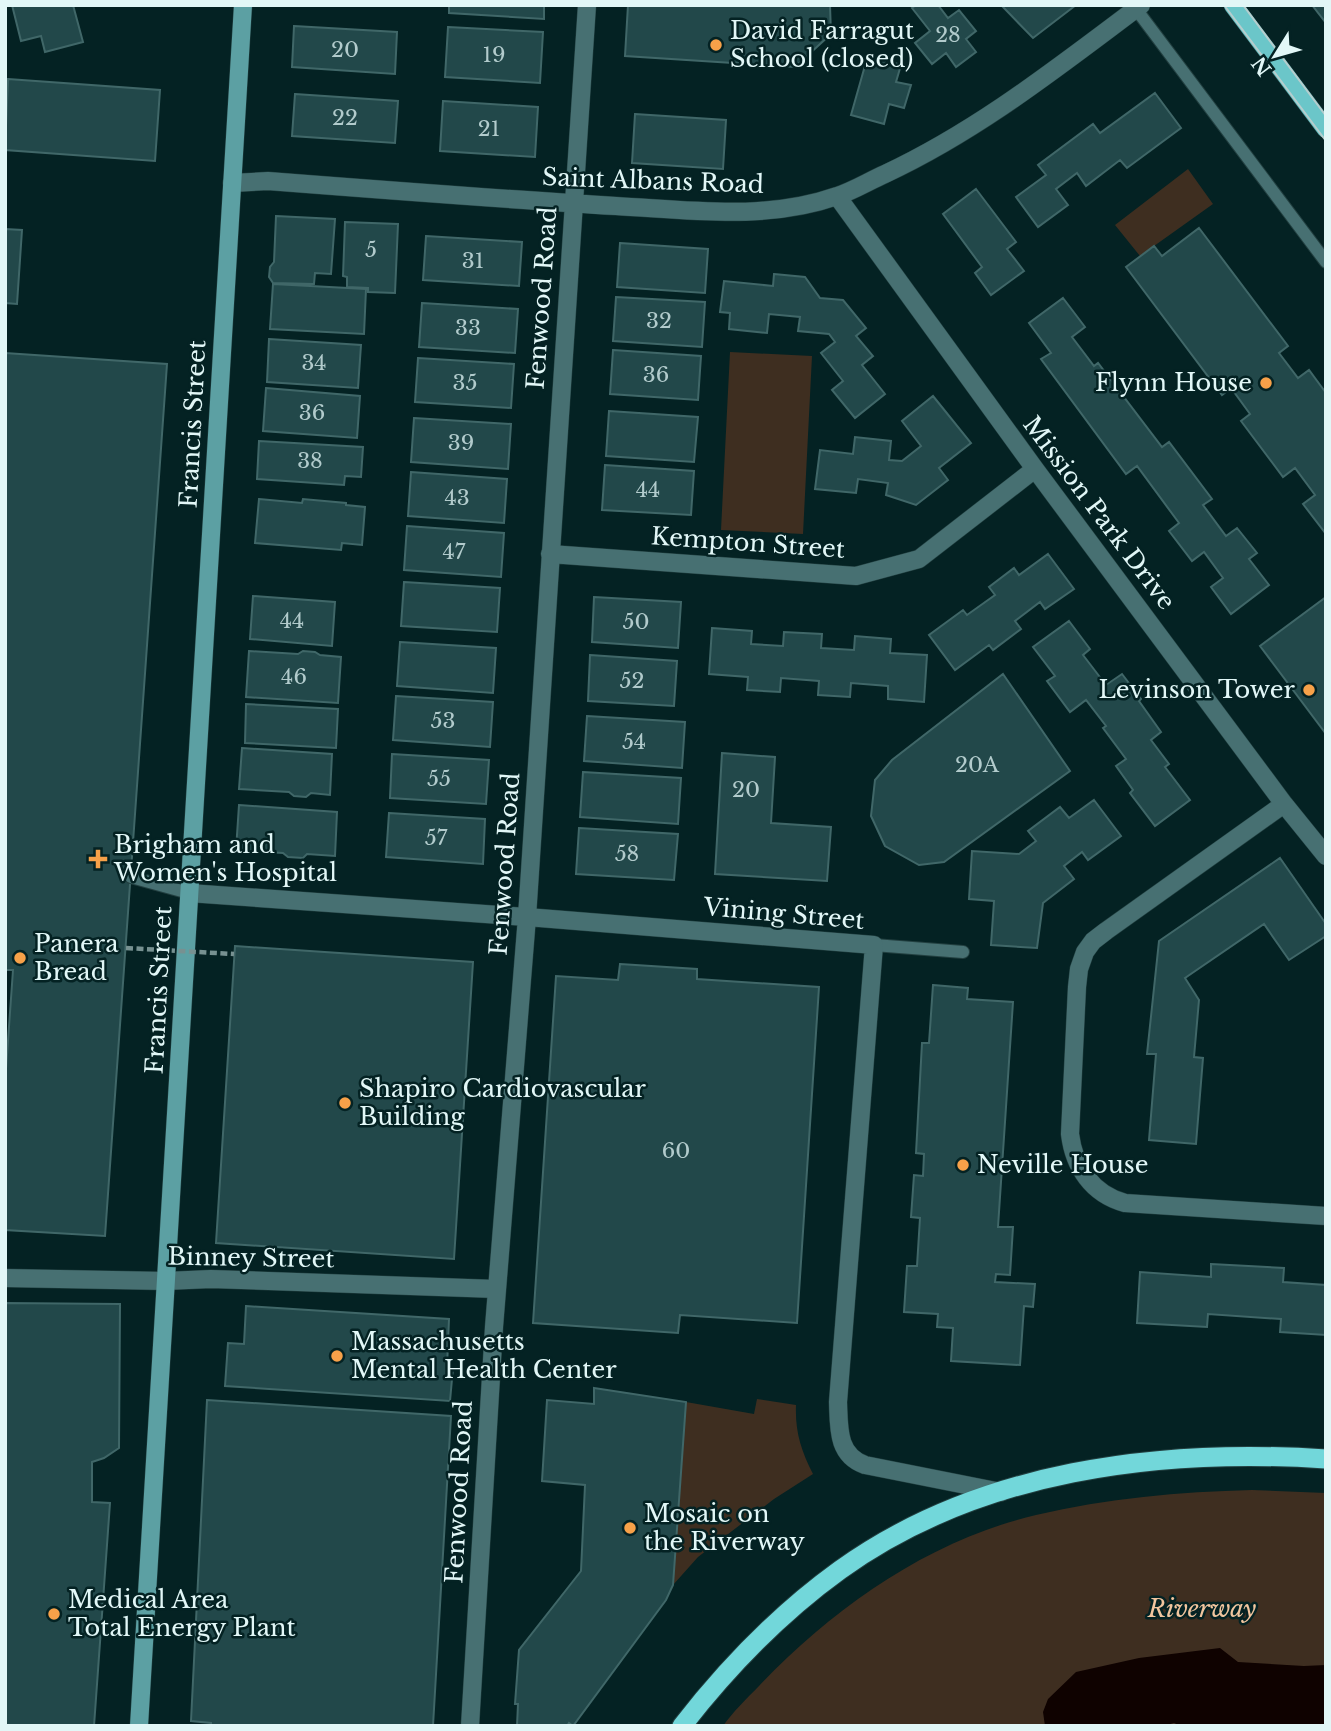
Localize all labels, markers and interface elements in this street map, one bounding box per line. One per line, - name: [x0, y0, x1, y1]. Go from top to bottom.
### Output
- place label: David Farragut School (closed): [730, 16, 914, 73]
- north arrow: [1240, 21, 1310, 91]
- house number: 28: [935, 22, 961, 48]
- house number: 20: [331, 37, 359, 63]
- marker: David Farragut School (closed): [708, 37, 724, 53]
- house number: 19: [483, 42, 505, 68]
- text: N: [1247, 52, 1276, 80]
- house number: 22: [332, 105, 358, 131]
- house number: 21: [478, 116, 500, 142]
- street label: Saint Albans Road: [542, 162, 764, 199]
- street label: Fenwood Road: [521, 206, 562, 390]
- house number: 5: [365, 237, 377, 263]
- house number: 31: [462, 248, 484, 274]
- house number: 32: [646, 308, 672, 334]
- house number: 33: [455, 315, 481, 341]
- street label: Francis Street: [174, 339, 211, 509]
- house number: 34: [301, 350, 327, 376]
- house number: 36: [643, 362, 669, 388]
- place label: Flynn House: [1095, 368, 1252, 397]
- house number: 35: [453, 370, 477, 396]
- marker: Flynn House: [1258, 375, 1274, 391]
- house number: 36: [299, 400, 325, 426]
- street label: Mission Park Drive: [1017, 410, 1181, 615]
- house number: 39: [448, 430, 474, 456]
- house number: 38: [297, 448, 323, 474]
- house number: 44: [636, 477, 660, 503]
- house number: 43: [444, 485, 470, 511]
- street label: Kempton Street: [650, 521, 846, 564]
- house number: 47: [443, 539, 466, 565]
- house number: 44: [280, 608, 304, 634]
- house number: 50: [623, 609, 649, 635]
- house number: 46: [281, 664, 307, 690]
- house number: 52: [620, 668, 644, 694]
- place label: Levinson Tower: [1098, 675, 1296, 704]
- marker: Levinson Tower: [1301, 682, 1317, 698]
- house number: 53: [431, 708, 455, 734]
- house number: 54: [622, 729, 646, 755]
- house number: 20A: [955, 752, 1000, 778]
- house number: 55: [427, 766, 451, 792]
- street label: Fenwood Road: [484, 772, 525, 956]
- house number: 20: [732, 777, 760, 803]
- house number: 57: [425, 825, 448, 851]
- place label: Brigham and Women's Hospital: [113, 830, 337, 887]
- house number: 58: [615, 841, 639, 867]
- marker: Brigham and Women's Hospital: [88, 849, 108, 869]
- street label: Vining Street: [701, 892, 866, 935]
- street label: Francis Street: [140, 905, 177, 1075]
- place label: Panera Bread: [34, 929, 119, 986]
- marker: Panera Bread: [12, 950, 28, 966]
- place label: Shapiro Cardiovascular Building: [359, 1074, 647, 1131]
- marker: Shapiro Cardiovascular Building: [337, 1095, 353, 1111]
- house number: 60: [662, 1138, 690, 1164]
- place label: Neville House: [977, 1150, 1148, 1179]
- marker: Neville House: [955, 1157, 971, 1173]
- street label: Binney Street: [167, 1242, 335, 1273]
- place label: Massachusetts Mental Health Center: [351, 1327, 617, 1384]
- marker: Massachusetts Mental Health Center: [329, 1348, 345, 1364]
- street label: Fenwood Road: [439, 1400, 478, 1584]
- place label: Mosaic on the Riverway: [644, 1499, 806, 1556]
- marker: Mosaic on the Riverway: [622, 1520, 638, 1536]
- place label: Medical Area Total Energy Plant: [68, 1585, 296, 1642]
- park label: Riverway: [1147, 1594, 1257, 1623]
- marker: Medical Area Total Energy Plant: [46, 1606, 62, 1622]

